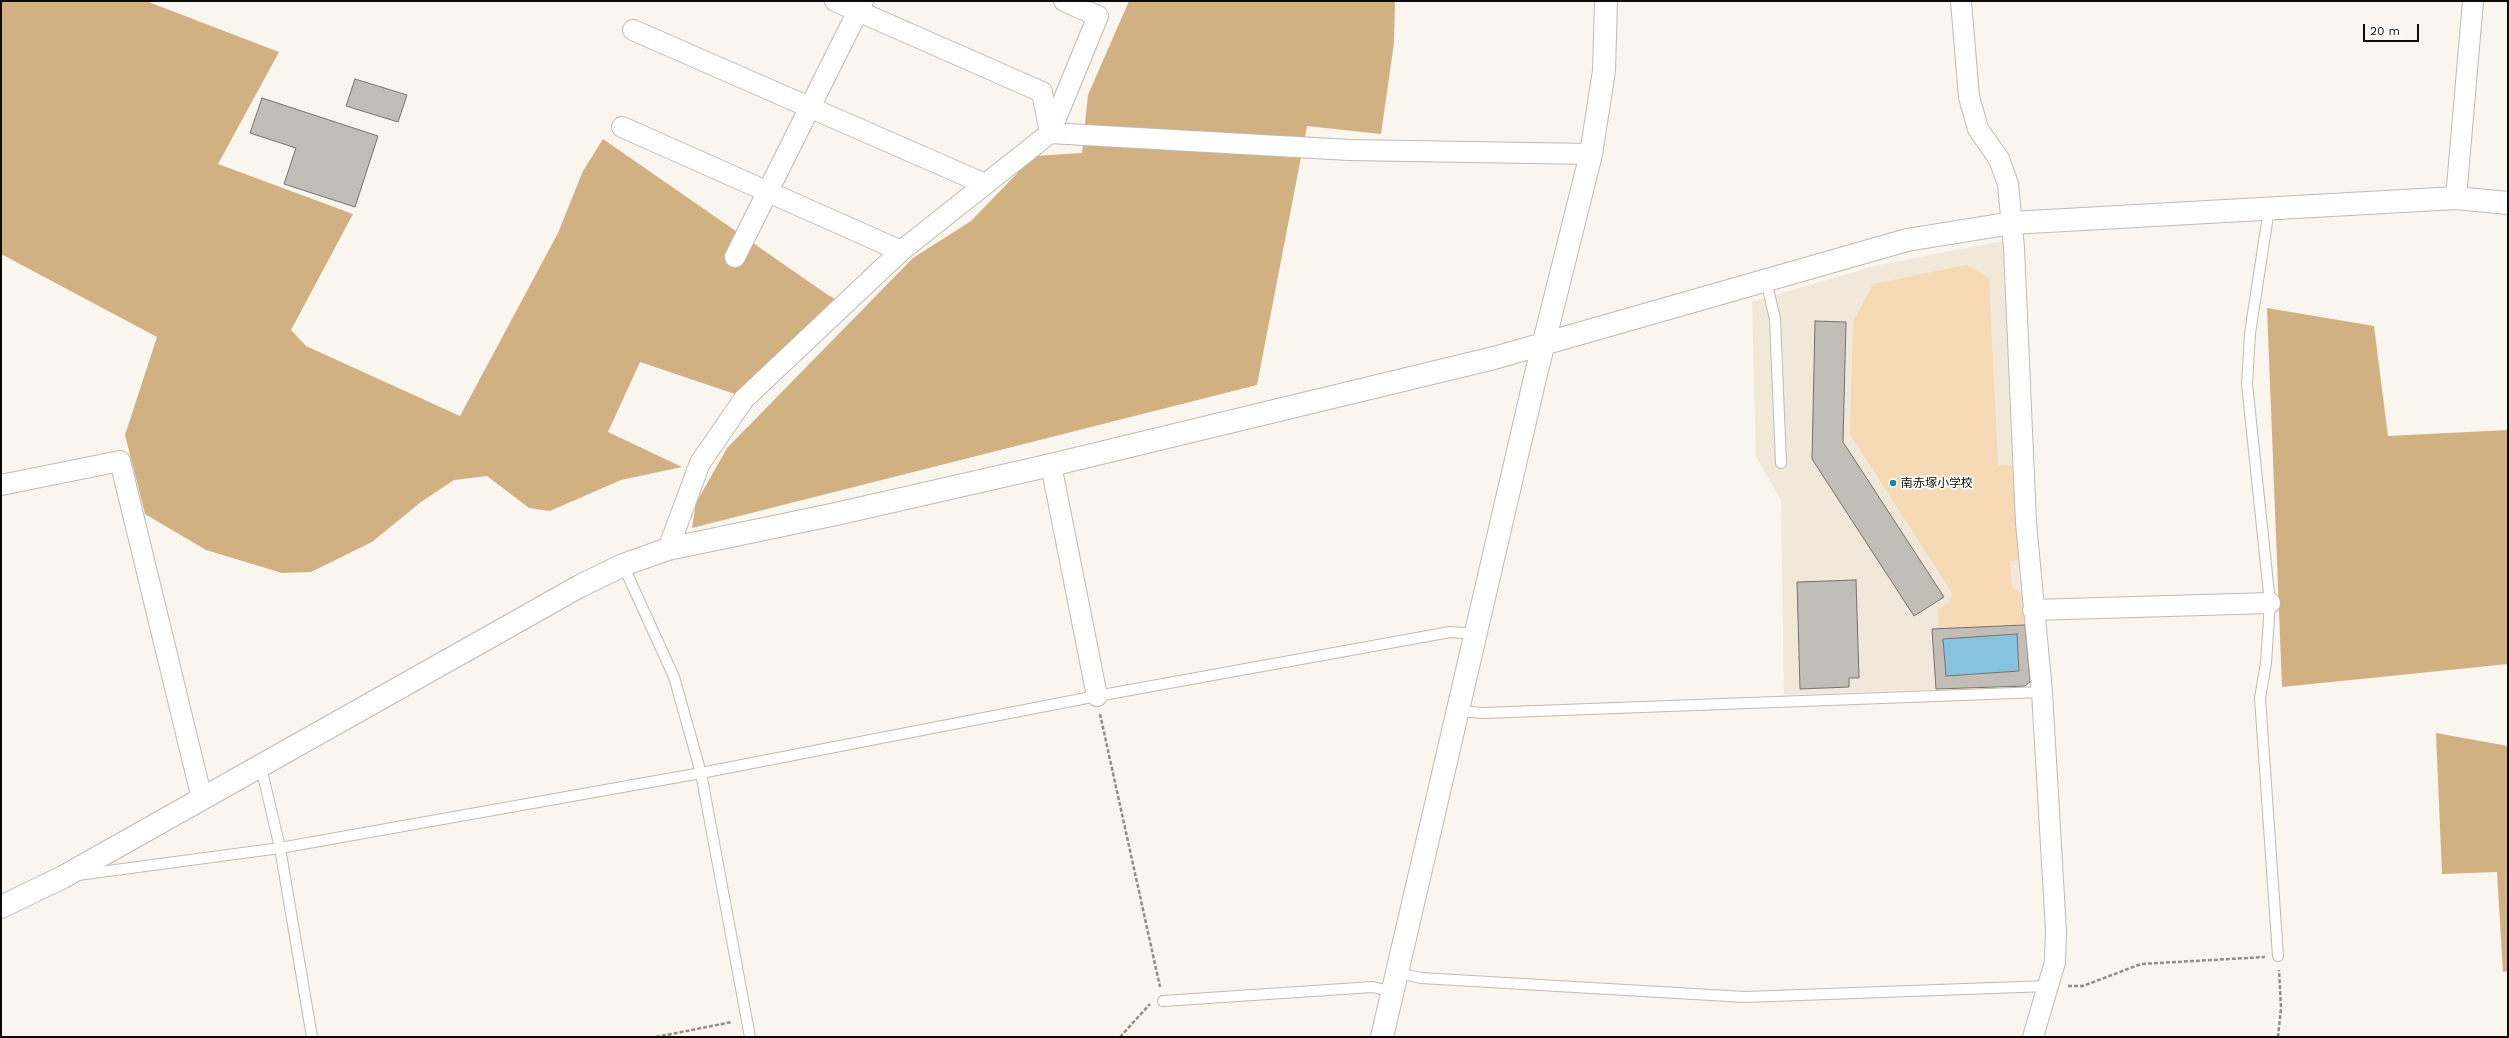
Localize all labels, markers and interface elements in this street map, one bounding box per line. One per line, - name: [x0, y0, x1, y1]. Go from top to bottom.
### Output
- scale bar: [2365, 16, 2421, 42]
- text: 20 m: [2370, 24, 2400, 38]
- place label: 南赤塚小学校: [1901, 476, 1973, 490]
- marker: 南赤塚小学校: [1888, 478, 1898, 488]

